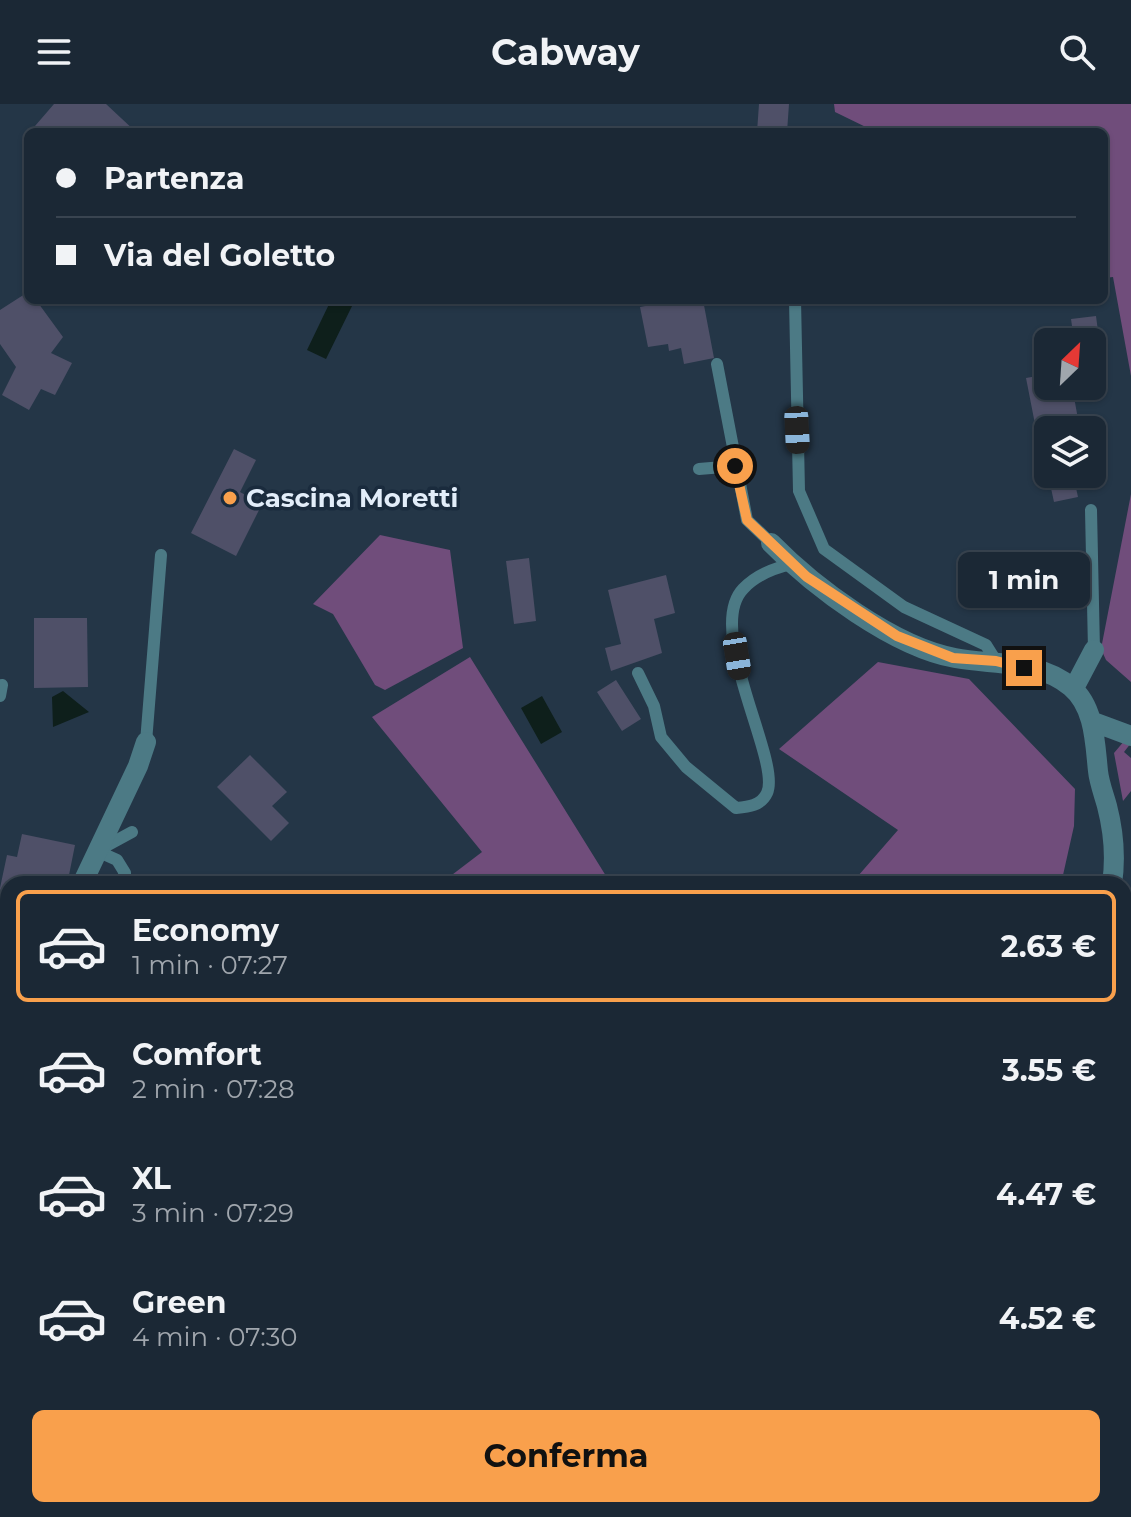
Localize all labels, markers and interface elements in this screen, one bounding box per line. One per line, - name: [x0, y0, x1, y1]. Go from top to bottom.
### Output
- icon: menu: [32, 30, 76, 74]
- text: Cabway: [491, 30, 640, 74]
- icon: search: [1055, 30, 1099, 74]
- text: Partenza: [104, 160, 244, 197]
- text: Via del Goletto: [104, 237, 335, 274]
- north arrow: [1034, 328, 1106, 400]
- map controls: [1034, 328, 1106, 488]
- car: [784, 405, 810, 455]
- button: layers: [1034, 416, 1106, 488]
- route start: [717, 448, 753, 484]
- place label: Cascina Moretti: [246, 482, 458, 514]
- marker: Cascina Moretti: [221, 489, 239, 507]
- callout: 1 min: [958, 552, 1090, 608]
- text: 1 min: [989, 564, 1059, 596]
- car: [721, 630, 753, 682]
- route end: [1006, 650, 1042, 686]
- icon: car: [36, 910, 108, 982]
- text: Economy: [132, 912, 279, 949]
- text: 2.63 €: [1001, 928, 1096, 965]
- text: 1 min · 07:27: [132, 949, 288, 981]
- icon: car: [36, 1034, 108, 1106]
- text: Comfort: [132, 1036, 262, 1073]
- text: 3.55 €: [1002, 1052, 1096, 1089]
- text: 2 min · 07:28: [132, 1073, 295, 1105]
- icon: car: [36, 1158, 108, 1230]
- text: XL: [132, 1160, 171, 1197]
- text: 4.47 €: [996, 1176, 1096, 1213]
- text: 3 min · 07:29: [132, 1197, 294, 1229]
- icon: car: [36, 1282, 108, 1354]
- text: Green: [132, 1284, 226, 1321]
- text: 4.52 €: [999, 1300, 1096, 1337]
- text: 4 min · 07:30: [132, 1321, 298, 1353]
- button: Conferma: [32, 1410, 1100, 1502]

